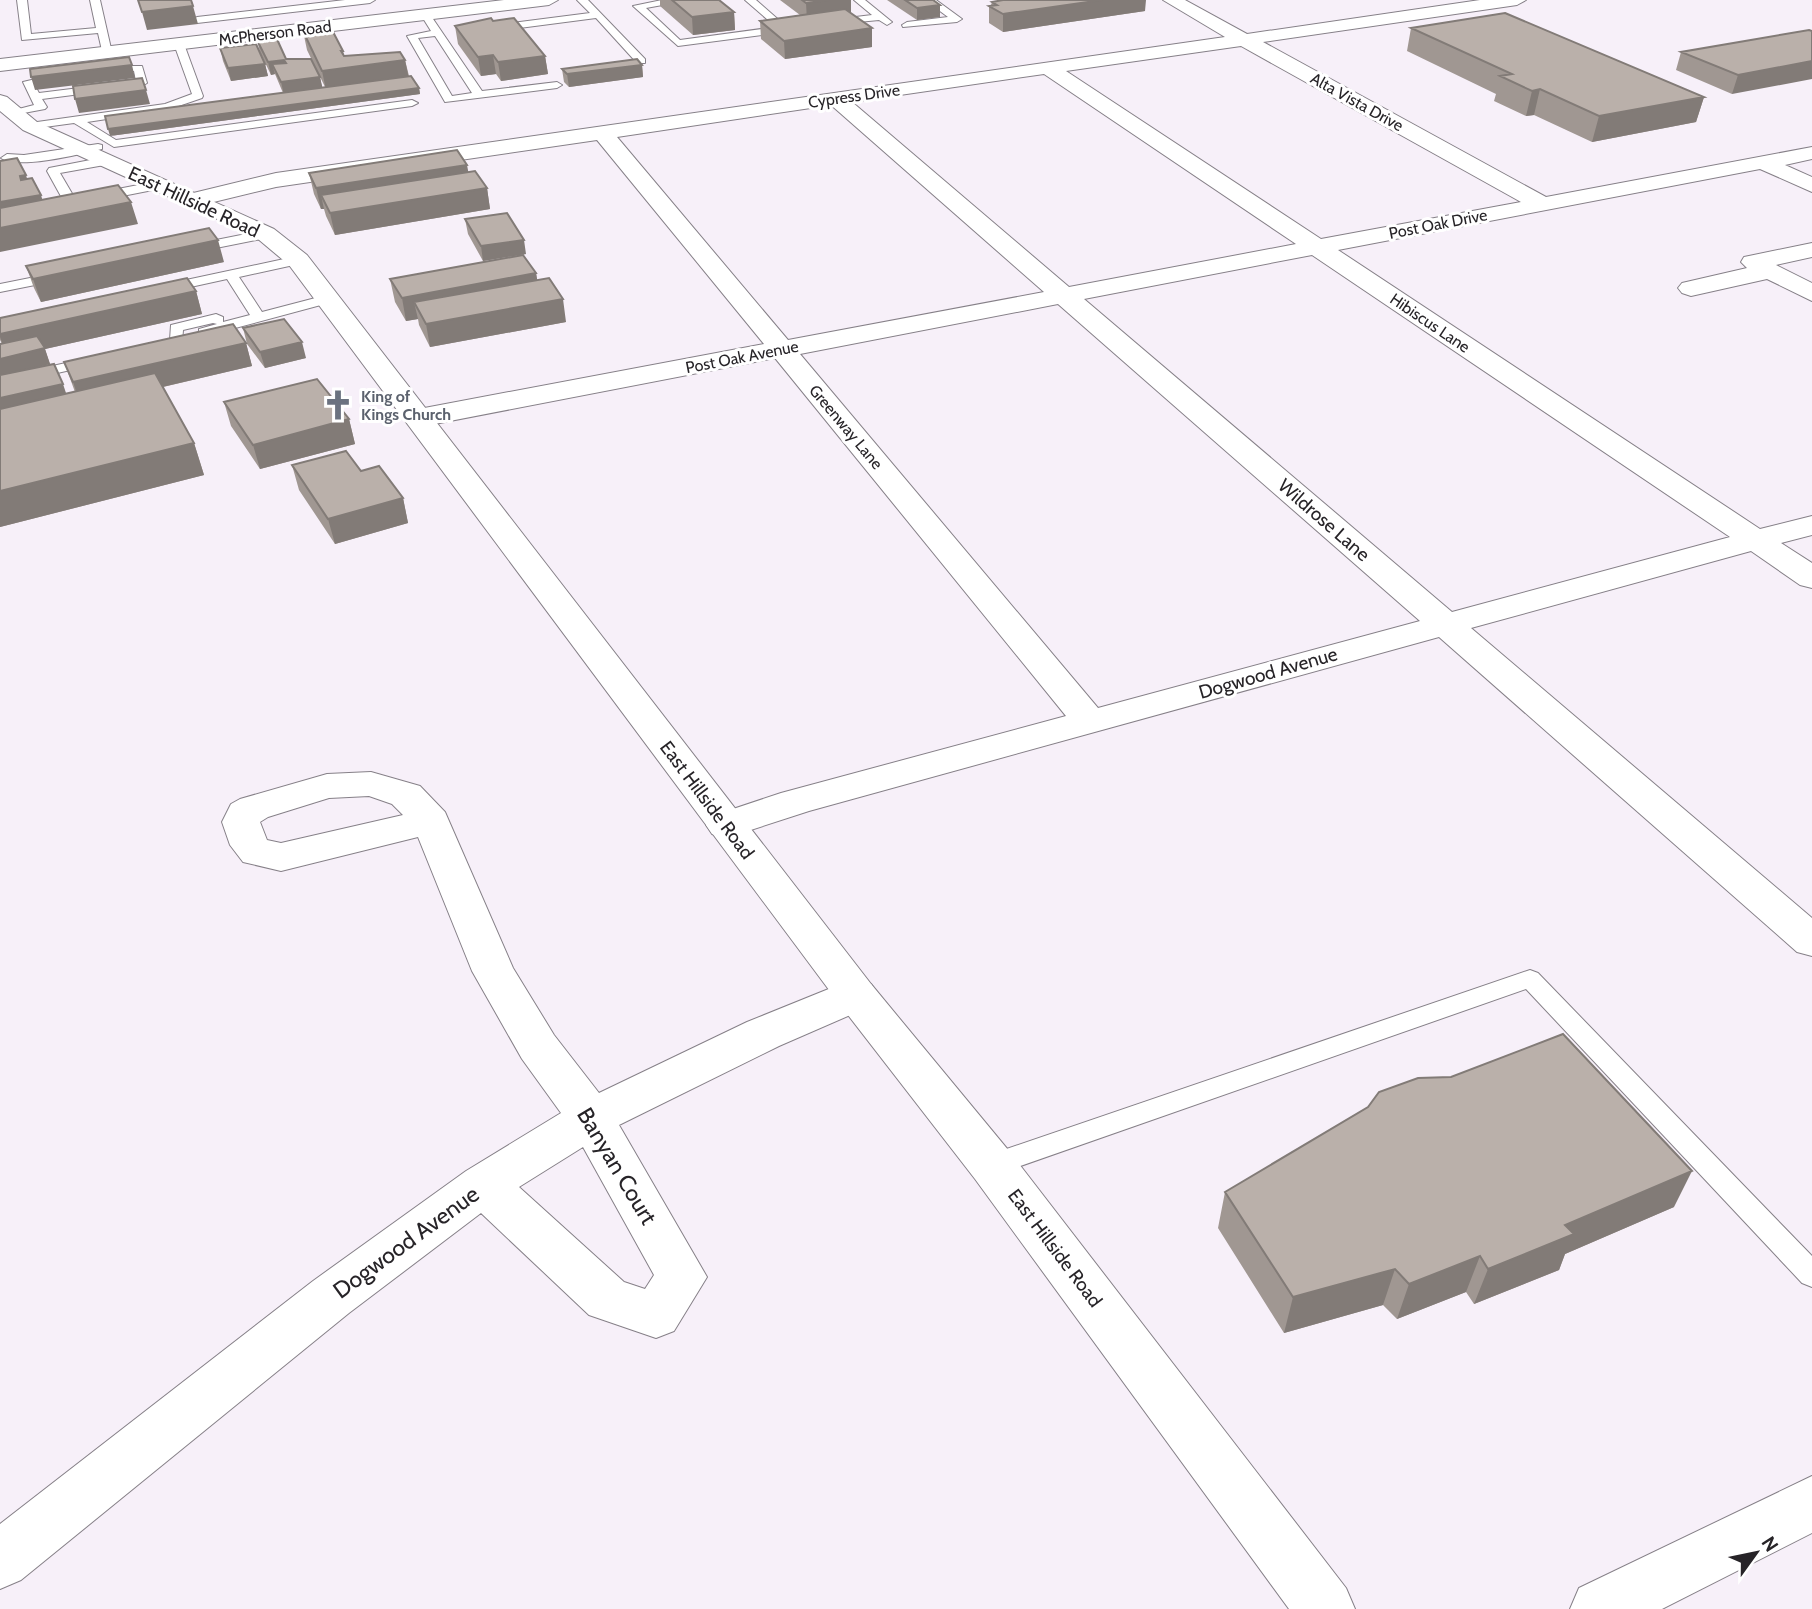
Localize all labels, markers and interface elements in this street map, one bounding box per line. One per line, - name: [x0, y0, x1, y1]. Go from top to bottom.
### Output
- street label: McPherson Road: [217, 17, 333, 49]
- street label: Alta Vista Drive: [1307, 69, 1407, 135]
- street label: Cypress Drive: [807, 80, 901, 112]
- street label: East Hillside Road: [125, 162, 263, 242]
- street label: Post Oak Drive: [1387, 205, 1489, 243]
- street label: Hibiscus Lane: [1386, 289, 1474, 357]
- street label: Post Oak Avenue: [684, 337, 800, 377]
- street label: Greenway Lane: [805, 381, 887, 473]
- place label: King of Kings Church: [361, 387, 451, 424]
- church icon: King of Kings Church: [321, 388, 355, 422]
- street label: Wildrose Lane: [1273, 474, 1375, 566]
- street label: Dogwood Avenue: [1196, 642, 1340, 704]
- street label: East Hillside Road: [655, 736, 759, 864]
- street label: Banyan Court: [571, 1102, 663, 1230]
- street label: Dogwood Avenue: [328, 1180, 485, 1304]
- street label: East Hillside Road: [1003, 1184, 1107, 1312]
- north arrow: [1721, 1518, 1791, 1588]
- text: N: [1757, 1532, 1783, 1556]

